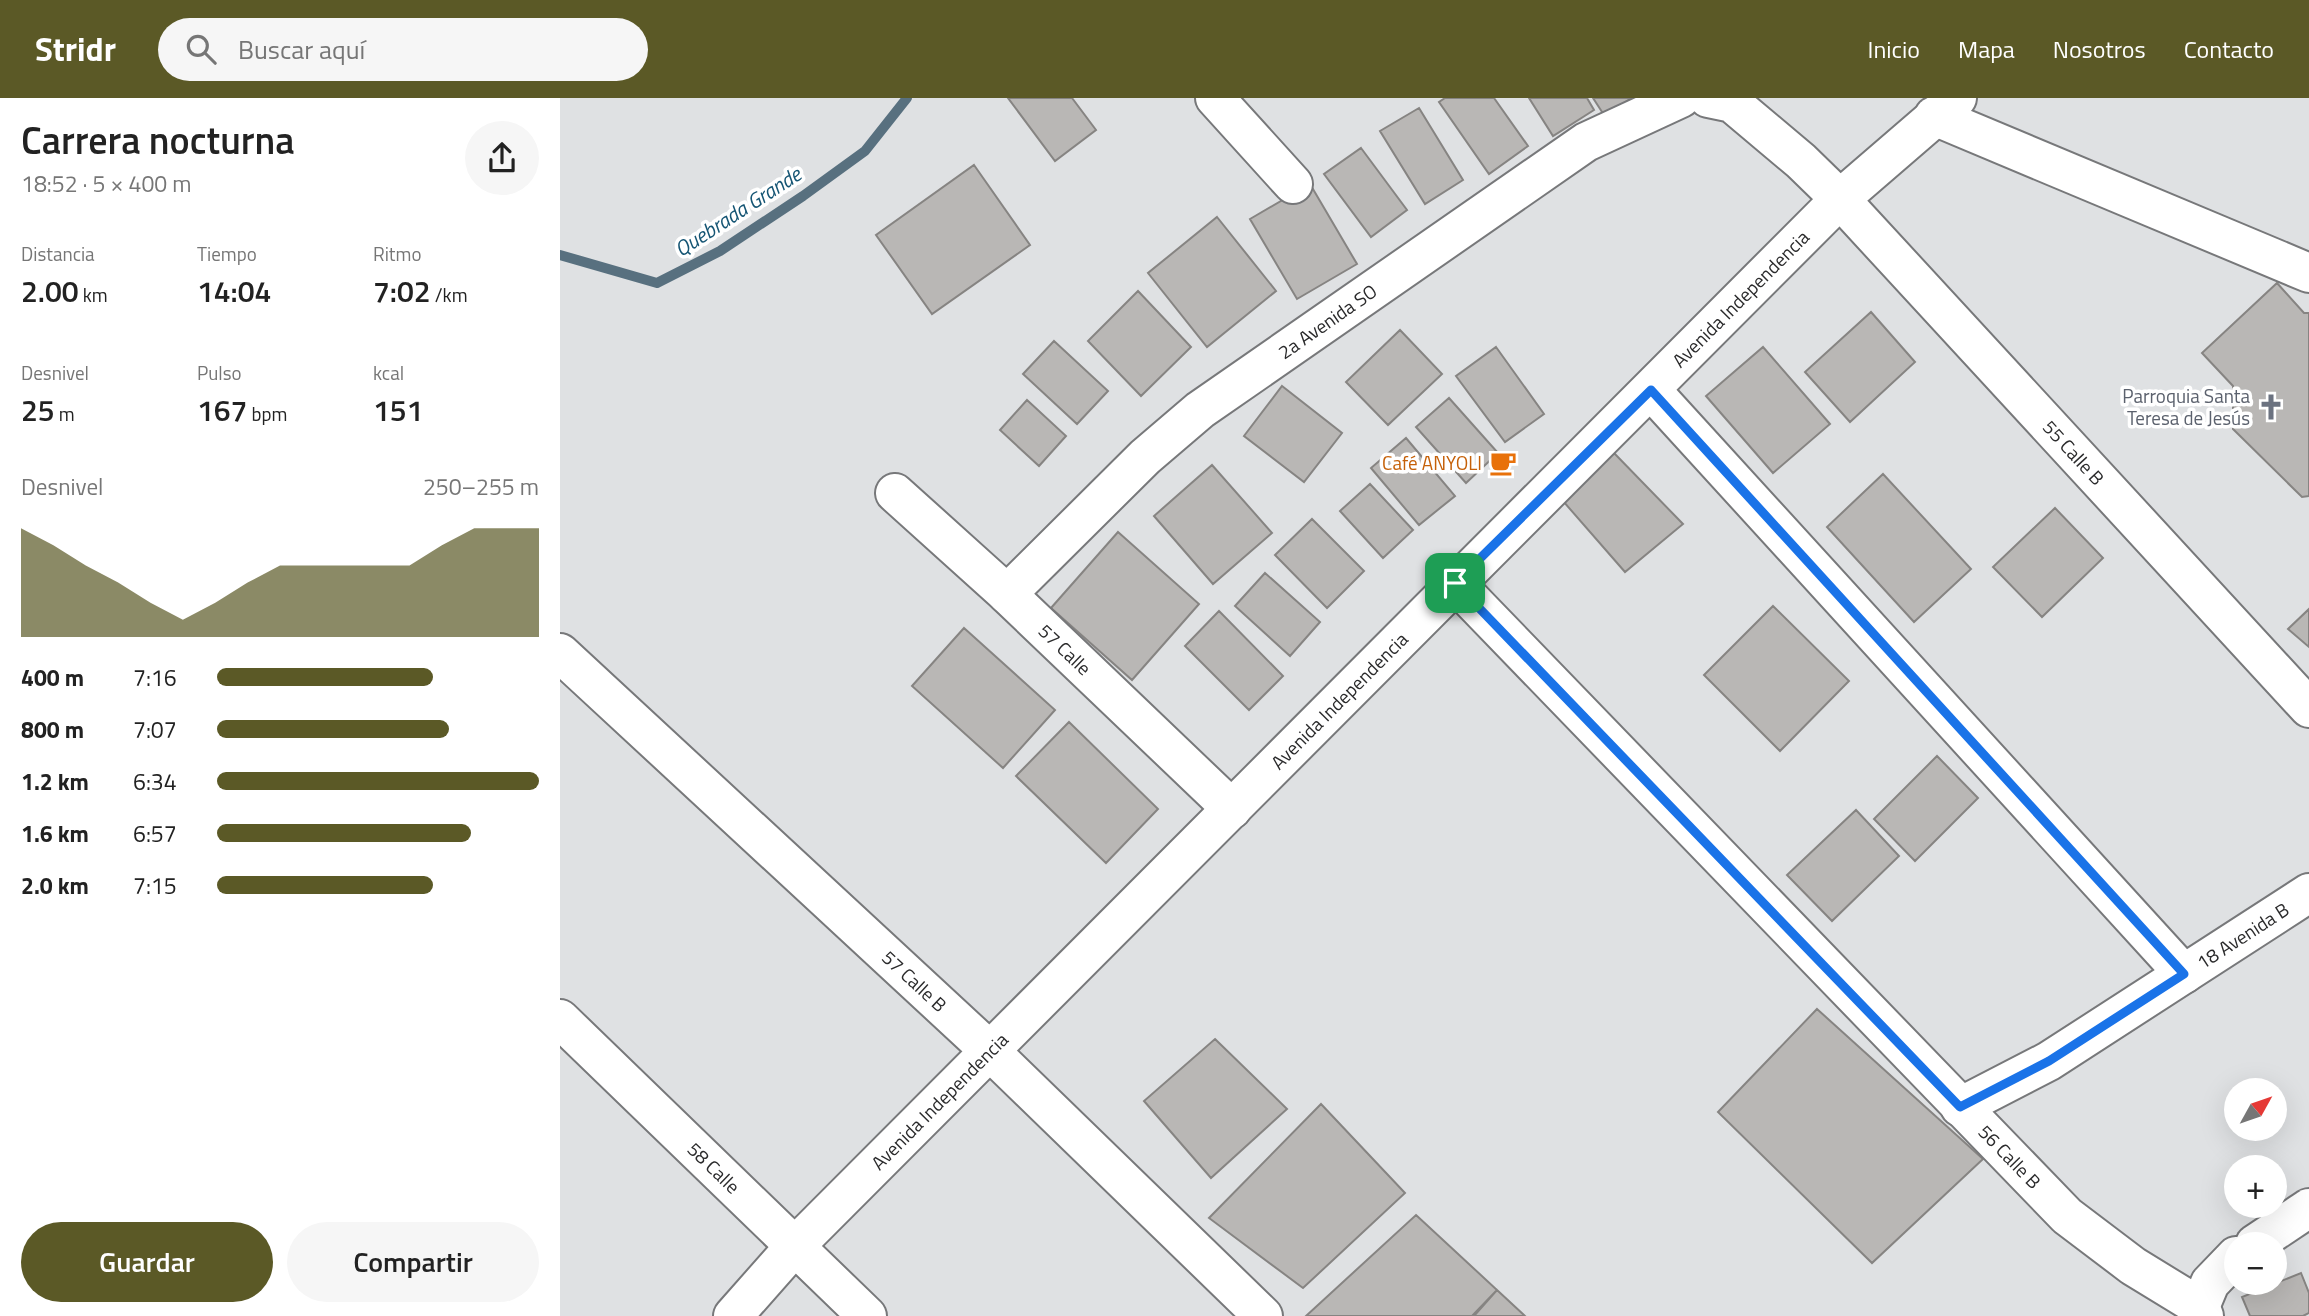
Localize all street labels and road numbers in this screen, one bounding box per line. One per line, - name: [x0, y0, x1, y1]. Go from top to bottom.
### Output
- street label: Avenida Independencia: [1665, 223, 1816, 374]
- street label: 2a Avenida SO: [1272, 276, 1383, 366]
- street label: 55 Calle B: [2036, 413, 2112, 491]
- street label: 57 Calle: [1032, 617, 1098, 682]
- street label: Avenida Independencia: [1264, 625, 1415, 776]
- street label: 18 Avenida B: [2191, 895, 2295, 976]
- street label: 57 Calle B: [876, 943, 954, 1018]
- street label: Avenida Independencia: [864, 1025, 1015, 1176]
- street label: 56 Calle B: [1972, 1118, 2048, 1195]
- street label: 58 Calle: [681, 1135, 747, 1200]

